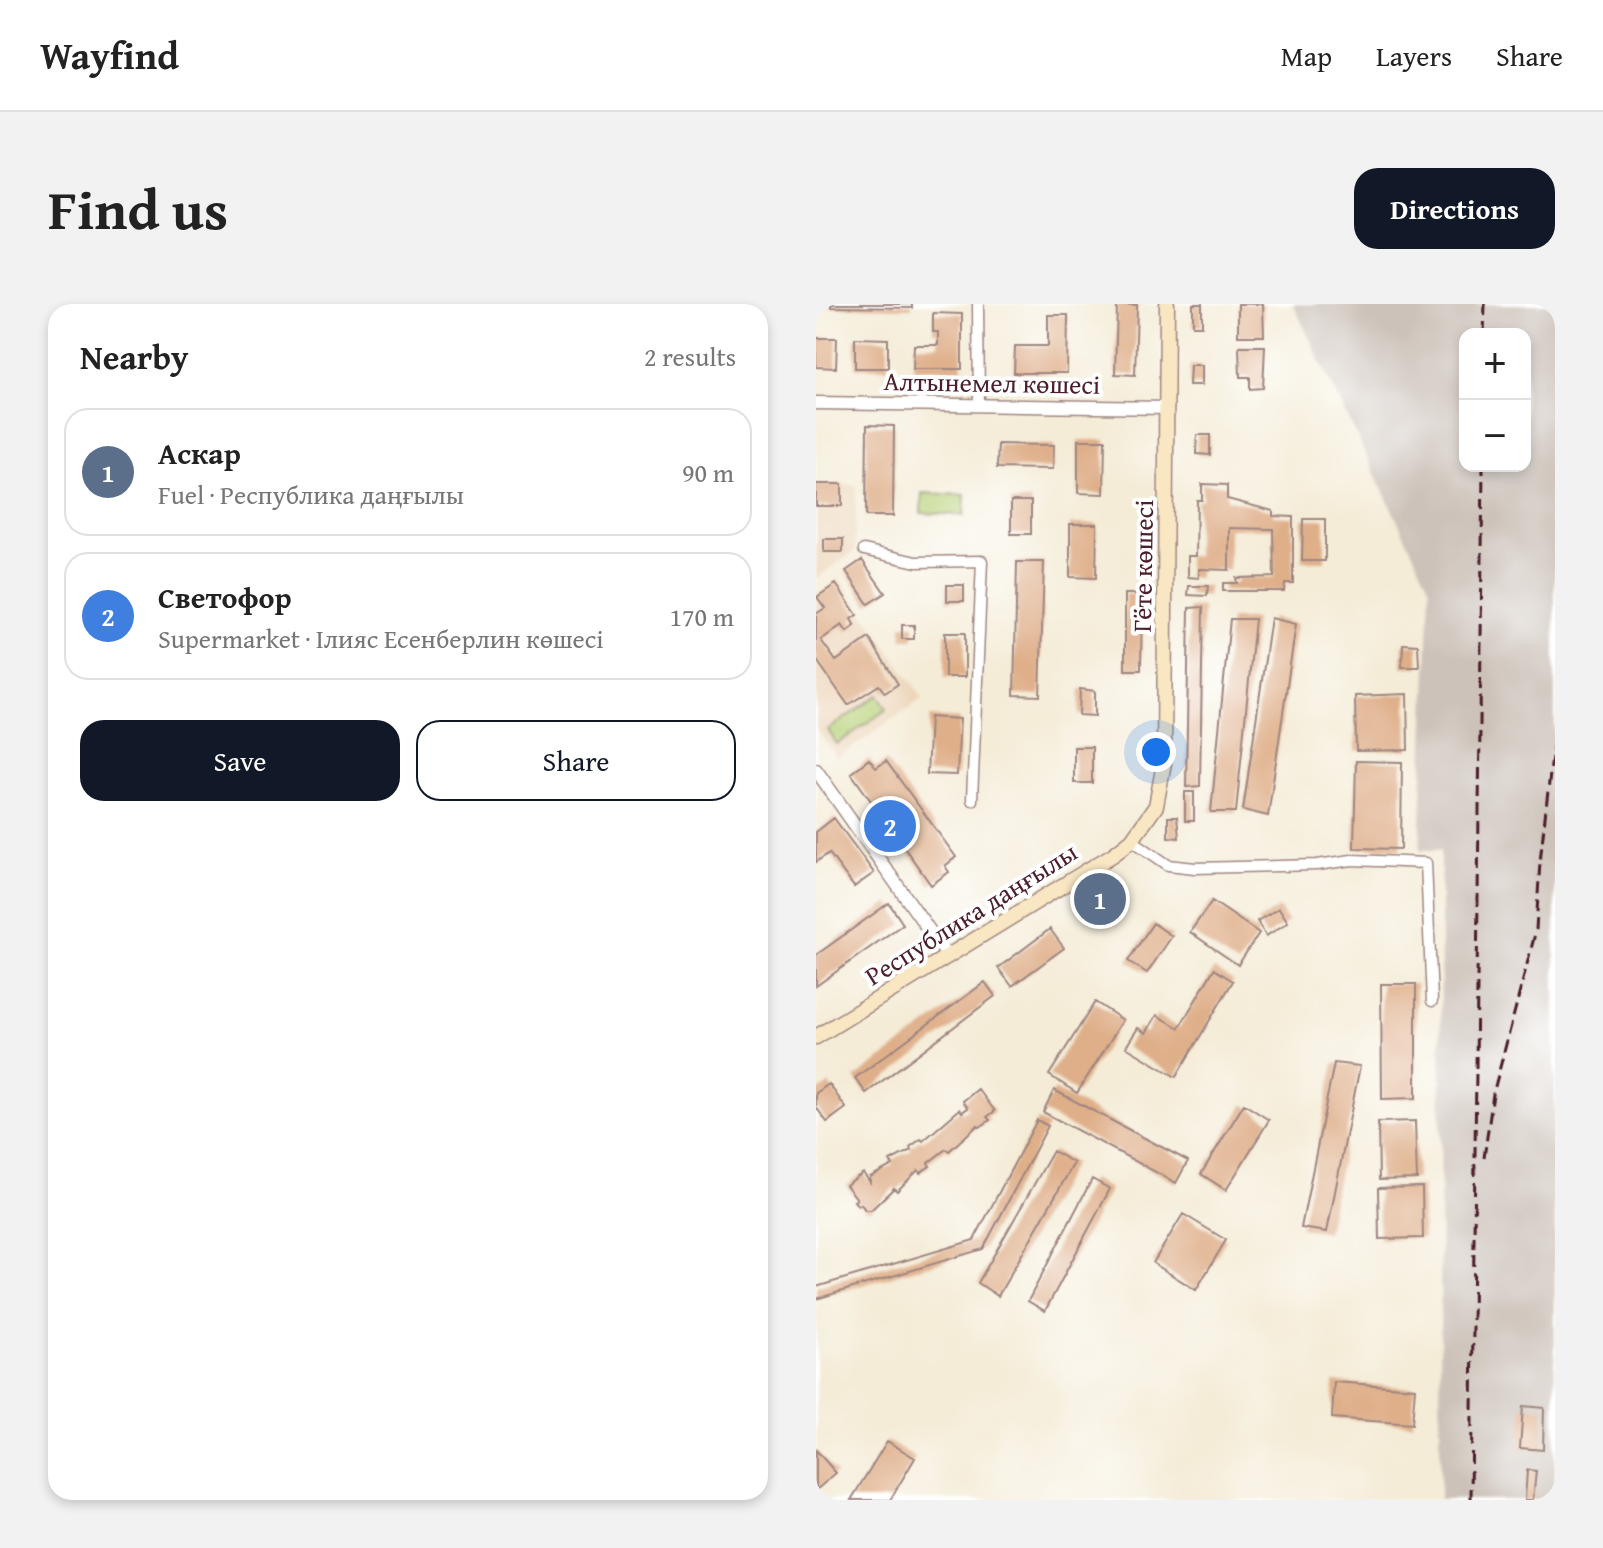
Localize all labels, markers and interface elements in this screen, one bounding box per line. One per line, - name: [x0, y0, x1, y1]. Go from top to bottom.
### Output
- text: Wayfind: [40, 27, 179, 83]
- text: Map: [1281, 35, 1332, 76]
- text: Layers: [1376, 35, 1452, 76]
- text: Share: [1496, 35, 1563, 76]
- text: Find us: [48, 167, 228, 250]
- button: Directions: [1354, 168, 1555, 249]
- map controls: [1459, 328, 1531, 472]
- button: +: [1459, 328, 1531, 400]
- text: Nearby: [80, 332, 189, 381]
- text: 2 results: [644, 337, 736, 376]
- street label: Алтынемел көшесі: [883, 361, 1101, 404]
- button: −: [1459, 400, 1531, 472]
- text: Аскар: [158, 431, 241, 475]
- text: 1: [101, 453, 115, 492]
- text: 90 m: [682, 453, 734, 492]
- text: Fuel · Республика даңғылы: [158, 475, 464, 514]
- street label: Гёте көшесі: [1122, 499, 1163, 633]
- text: Светофор: [158, 575, 292, 619]
- text: 2: [101, 597, 115, 636]
- text: 170 m: [669, 597, 734, 636]
- text: Supermarket · Ілияс Есенберлин көшесі: [158, 619, 604, 658]
- button: Save: [80, 720, 400, 801]
- button: Share: [416, 720, 736, 801]
- your location: [1136, 732, 1176, 772]
- pin: 2: [864, 796, 916, 856]
- street label: Республика даңғылы: [857, 832, 1085, 995]
- pin: 1: [1074, 869, 1126, 929]

